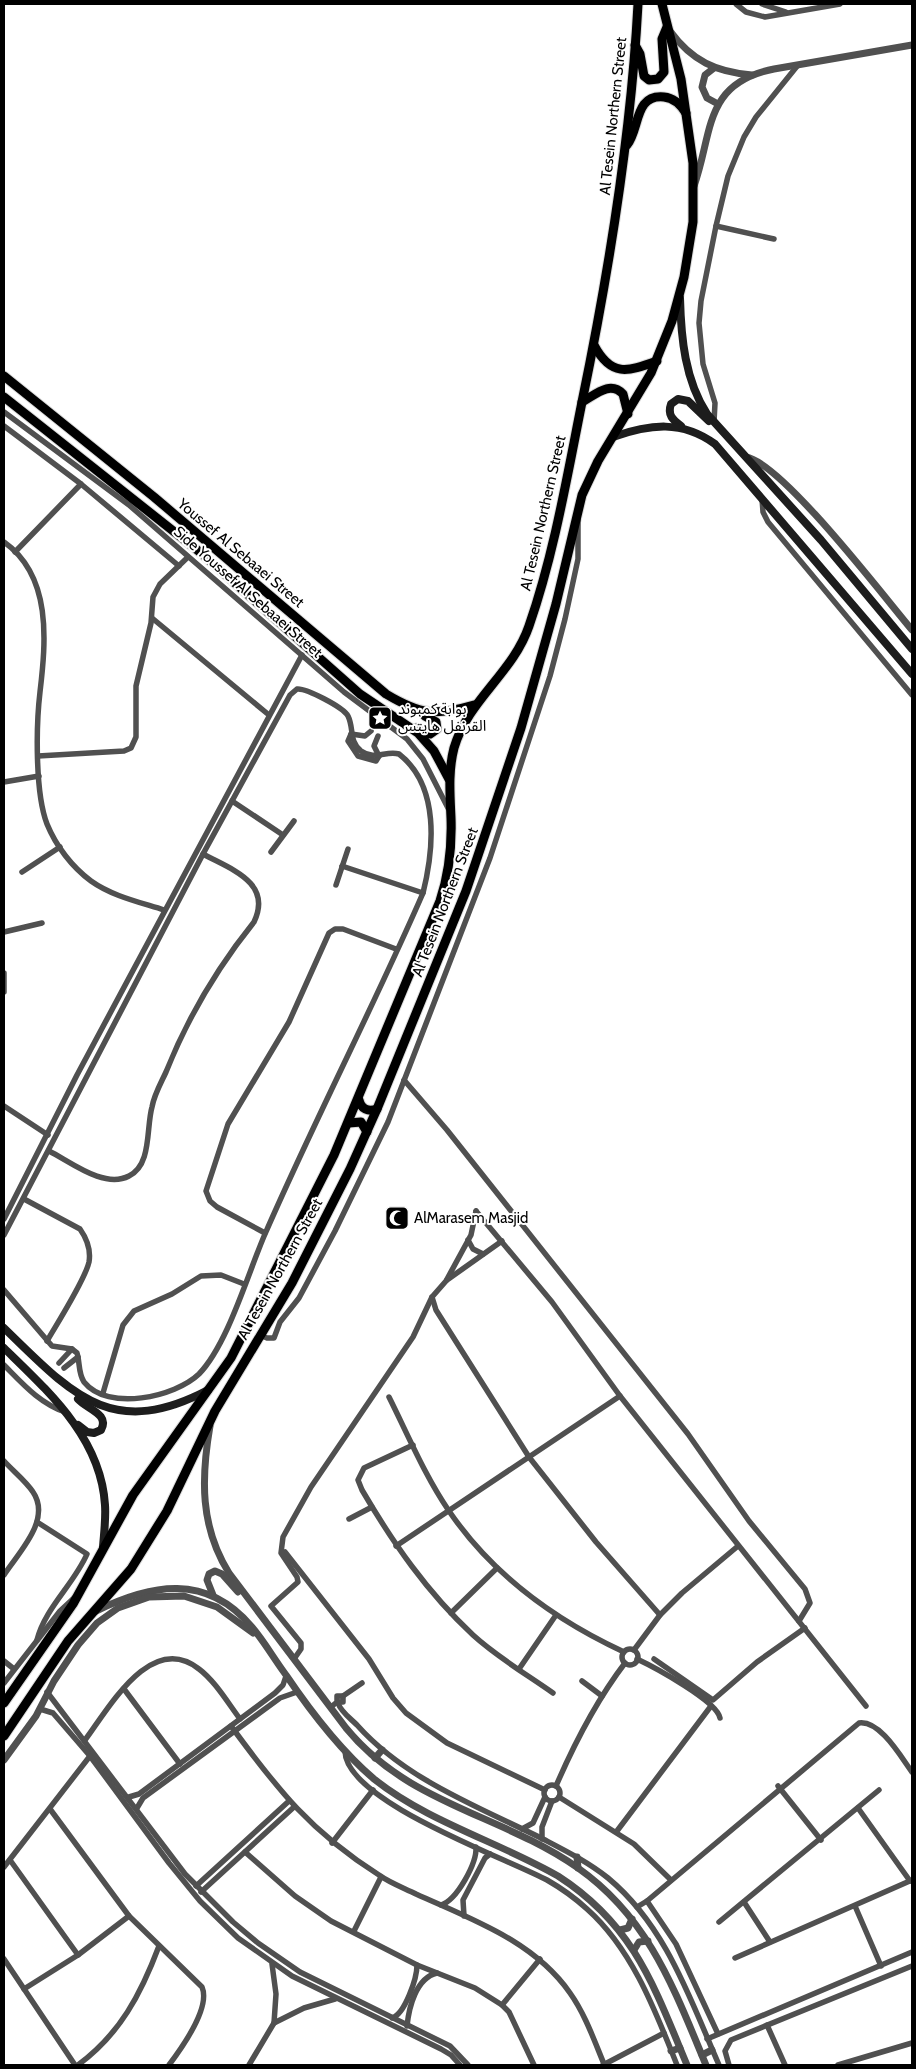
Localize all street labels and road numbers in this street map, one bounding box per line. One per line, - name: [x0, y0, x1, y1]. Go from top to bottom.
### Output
- street label: Al Tesein Northern Street: [596, 36, 630, 196]
- street label: Al Tesein Northern Street: [516, 434, 570, 592]
- street label: Youssef Al Sebaaei Street: [173, 494, 308, 611]
- street label: Side Youssef Al Sebaaei Street: [170, 523, 326, 661]
- street label: Al Tesein Northern Street: [408, 825, 482, 979]
- street label: Al Tesein Northern Street: [234, 1195, 326, 1343]

